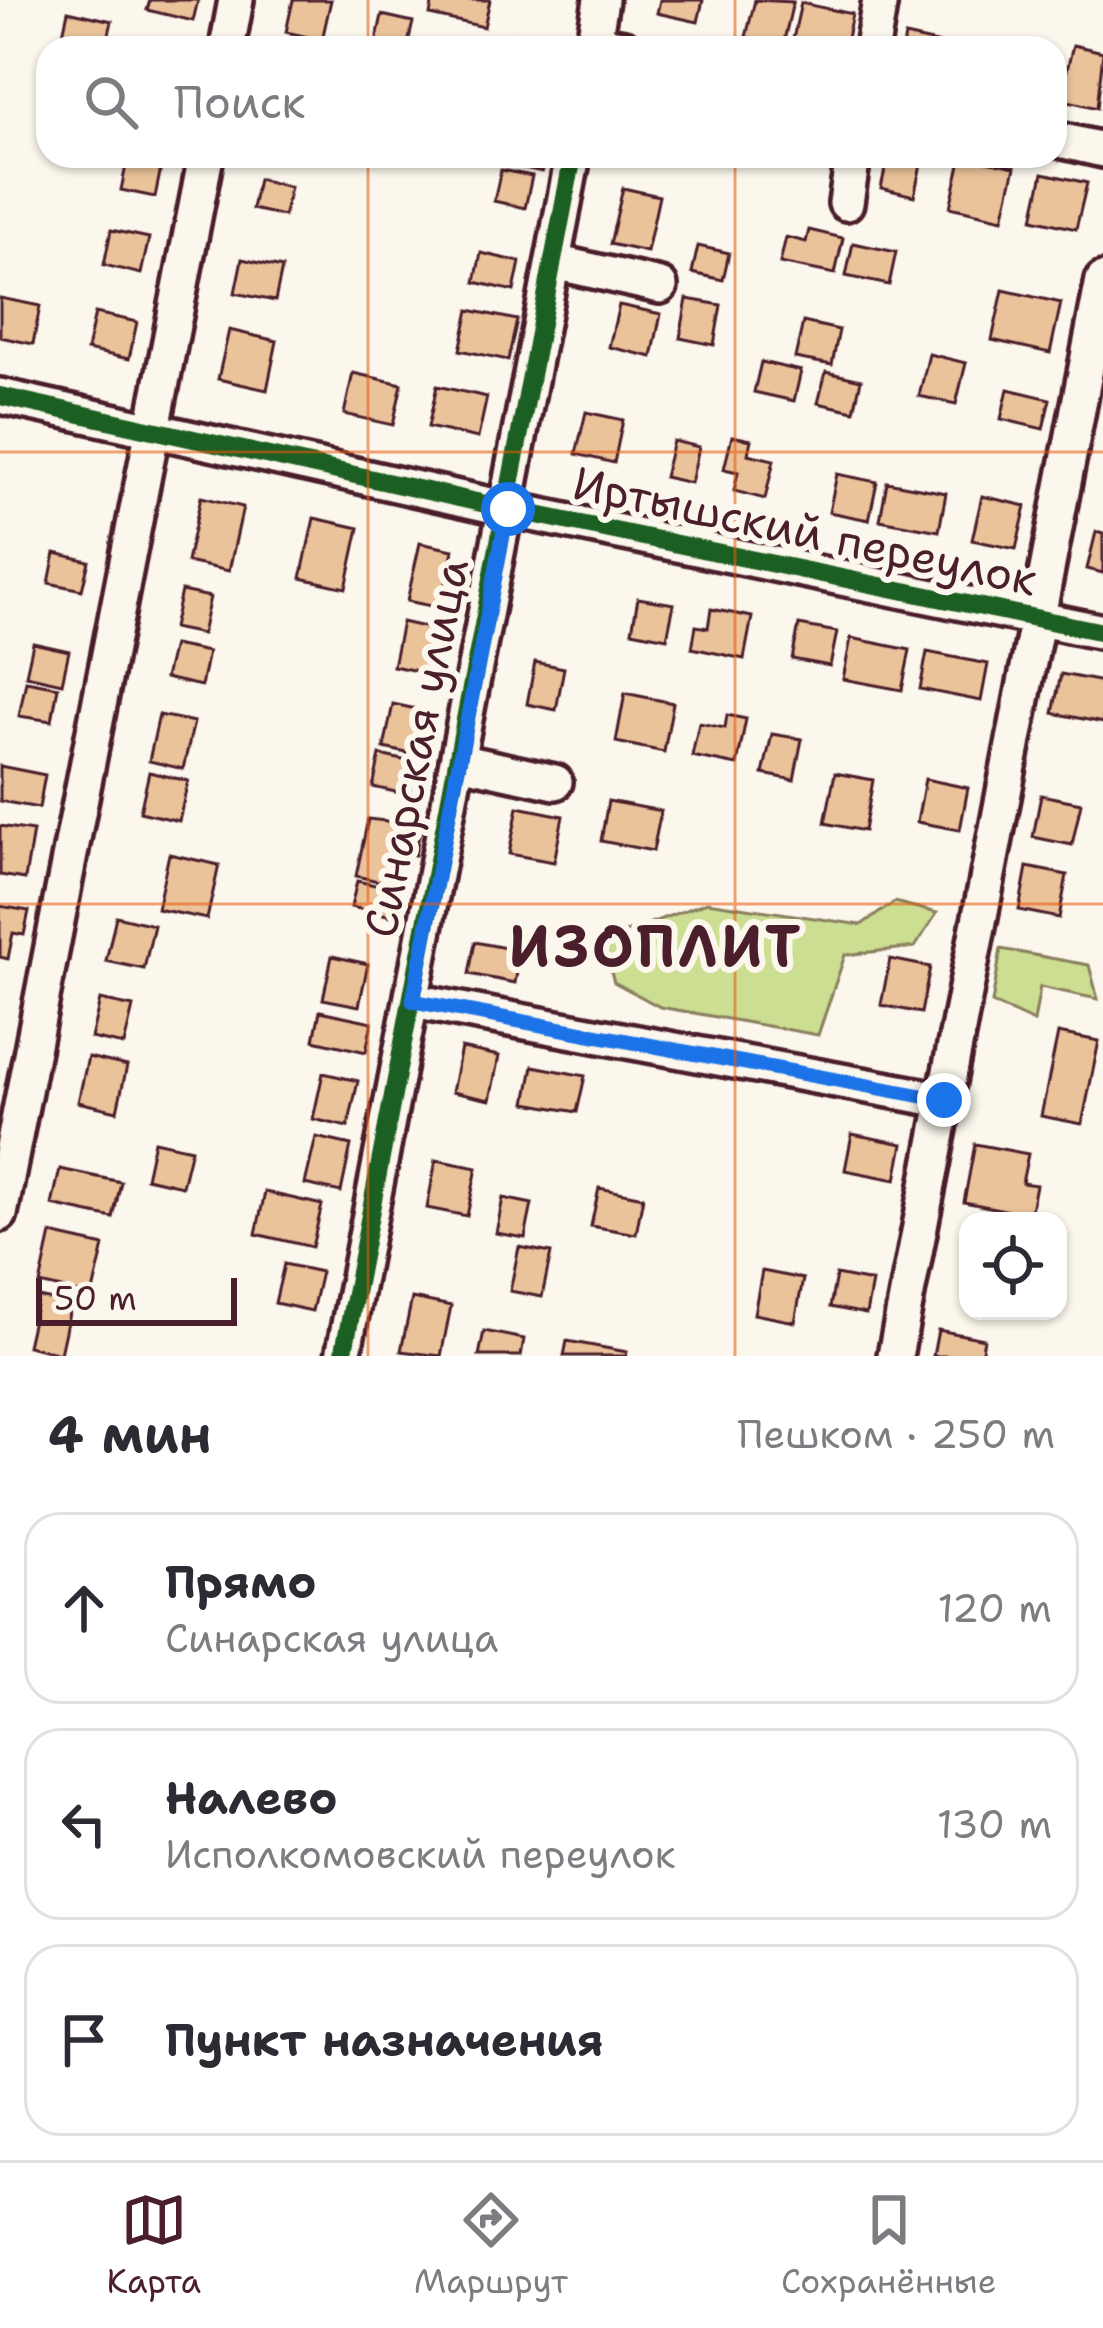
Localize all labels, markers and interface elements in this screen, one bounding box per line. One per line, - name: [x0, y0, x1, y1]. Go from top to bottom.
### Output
- search box: [36, 36, 1067, 168]
- icon: search: [78, 69, 144, 135]
- text: Поиск: [174, 72, 305, 132]
- street label: Иртышский переулок: [568, 453, 1042, 609]
- route start: [481, 482, 535, 536]
- street label: Синарская улица: [350, 554, 482, 942]
- district label: ИЗОПЛИТ: [509, 908, 803, 984]
- route end: [917, 1073, 971, 1127]
- map controls: [959, 1212, 1067, 1320]
- button: locate: [959, 1212, 1067, 1320]
- scale bar: [36, 1272, 237, 1325]
- text: 50 m: [54, 1276, 137, 1321]
- text: 4 мин: [48, 1400, 212, 1468]
- text: Пешком · 250 m: [738, 1408, 1055, 1460]
- text: Прямо: [165, 1552, 316, 1612]
- icon: ahead: [51, 1575, 117, 1641]
- text: 120 m: [937, 1582, 1052, 1634]
- text: Синарская улица: [165, 1612, 498, 1664]
- text: Налево: [165, 1768, 338, 1828]
- icon: left: [51, 1791, 117, 1857]
- text: 130 m: [937, 1798, 1052, 1850]
- text: Исполкомовский переулок: [165, 1828, 675, 1880]
- icon: arrive: [51, 2007, 117, 2073]
- text: Пункт назначения: [165, 2010, 604, 2070]
- tab: Карта: [107, 2187, 201, 2304]
- tab: Маршрут: [414, 2187, 568, 2304]
- tab: Сохранённые: [781, 2187, 996, 2304]

